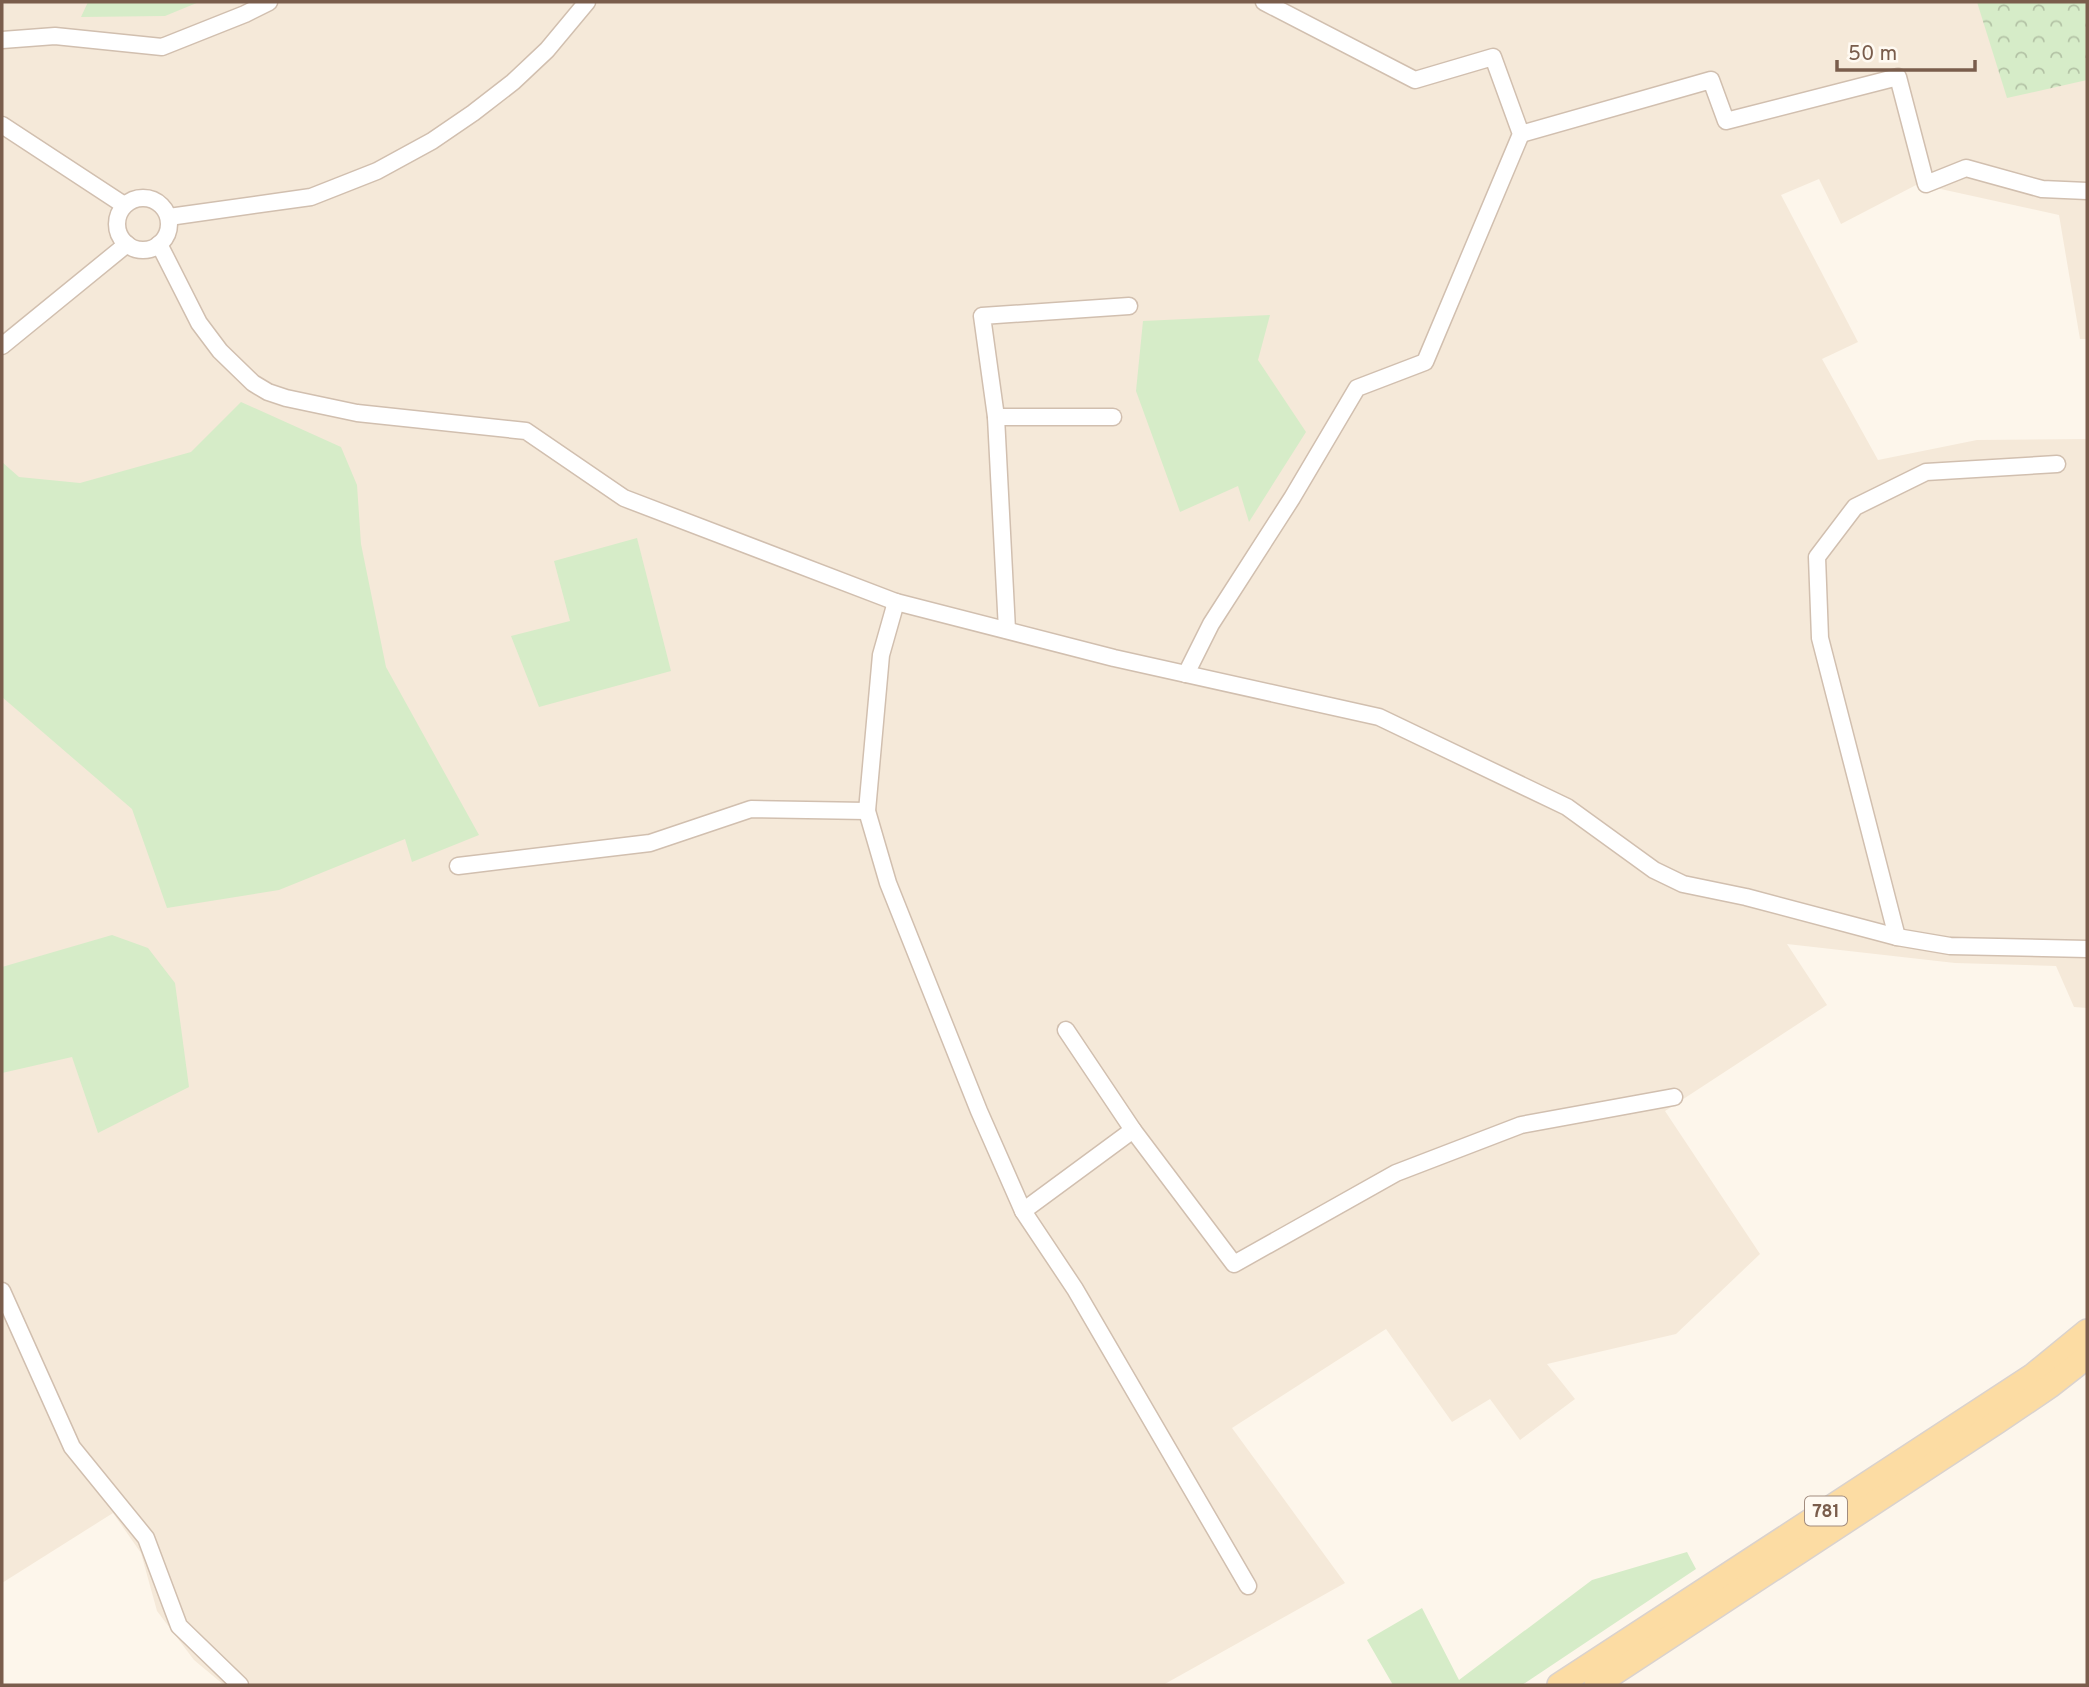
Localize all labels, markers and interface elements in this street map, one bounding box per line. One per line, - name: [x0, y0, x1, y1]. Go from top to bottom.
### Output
- scale bar: [1837, 28, 1975, 72]
- text: 50 m: [1848, 41, 1897, 68]
- road number: 781: [1805, 1496, 1847, 1526]

